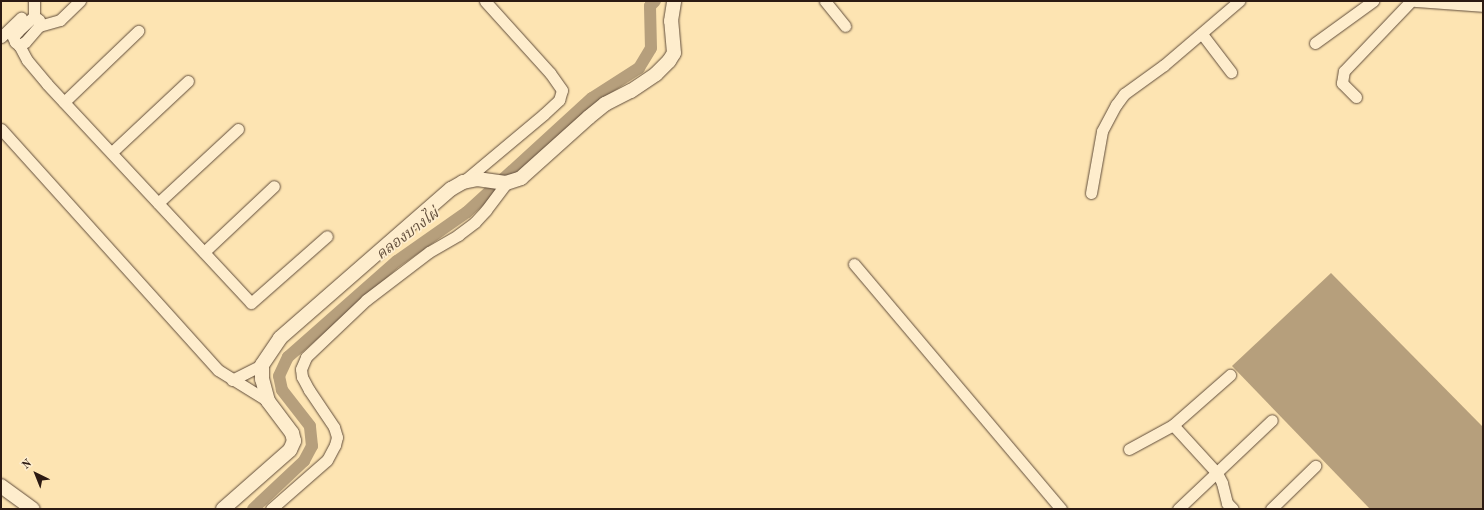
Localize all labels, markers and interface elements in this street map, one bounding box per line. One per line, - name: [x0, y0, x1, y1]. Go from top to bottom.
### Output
- water label: คลองบางไผ่: [373, 206, 443, 264]
- north arrow: [16, 454, 56, 494]
- text: N: [21, 458, 34, 472]

